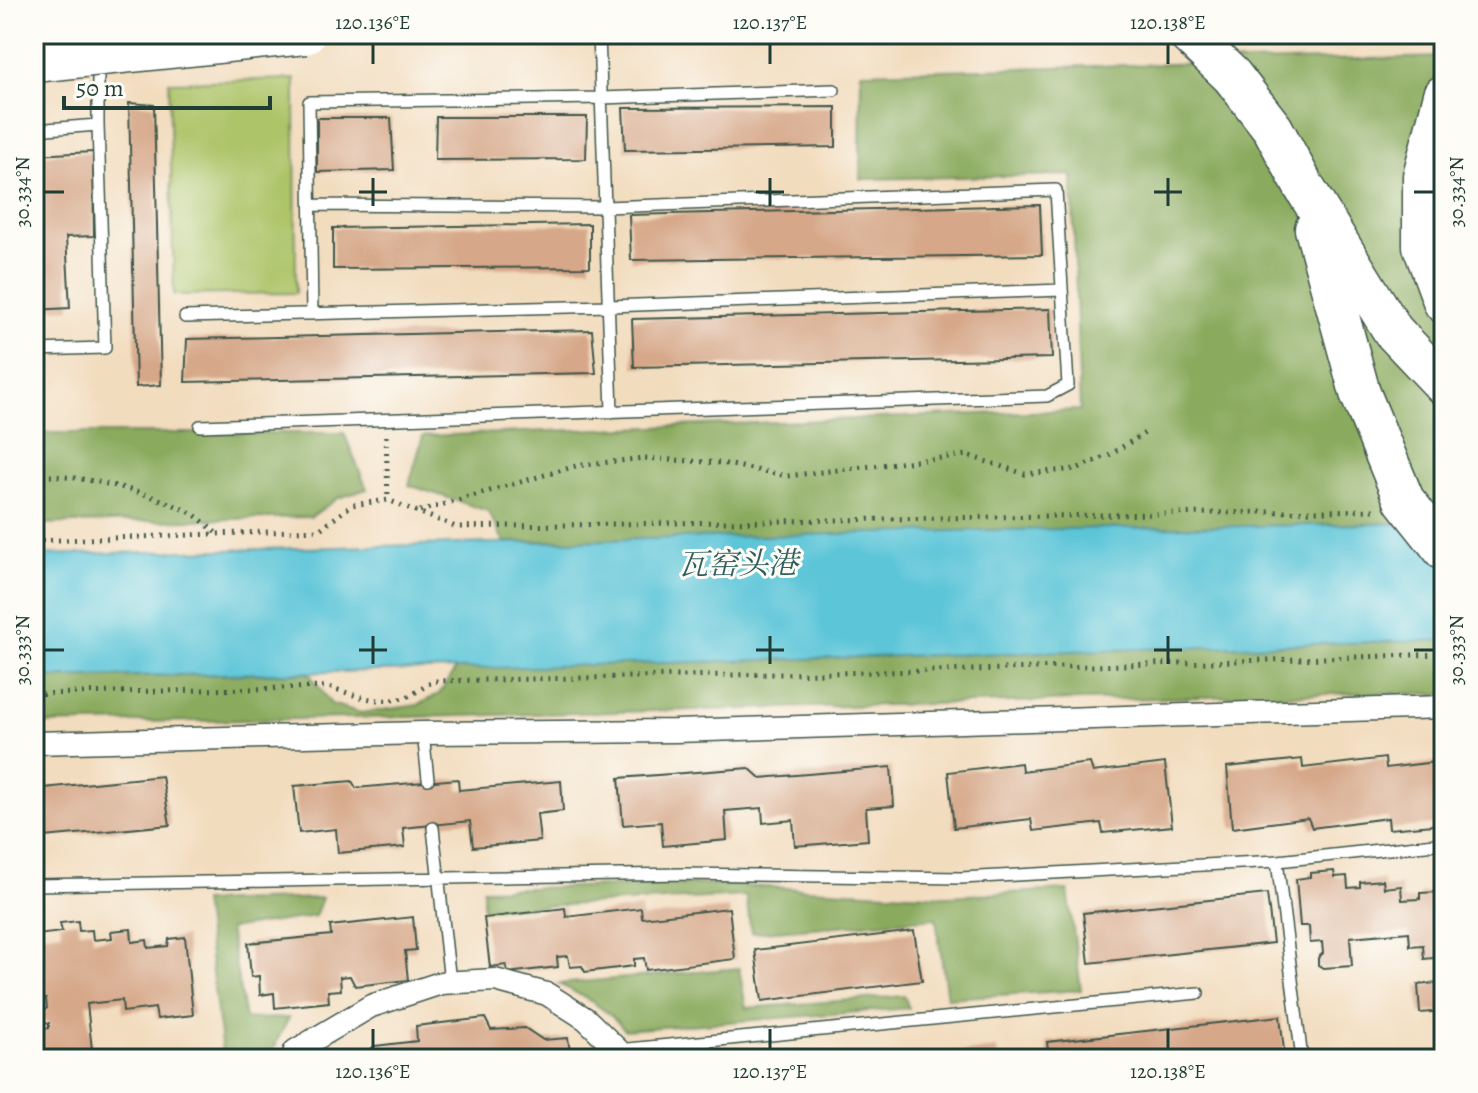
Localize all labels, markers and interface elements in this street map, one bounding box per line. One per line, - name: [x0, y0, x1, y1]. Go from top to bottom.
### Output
- text: 120.136°E: [335, 9, 411, 36]
- text: 120.137°E: [733, 9, 807, 36]
- text: 120.138°E: [1130, 9, 1206, 36]
- scale bar: [64, 60, 270, 110]
- text: 50 m: [76, 72, 124, 104]
- text: 30.334°N: [9, 156, 36, 228]
- text: 30.334°N: [1443, 156, 1470, 228]
- water label: 瓦窑头港: [678, 543, 802, 585]
- text: 30.333°N: [9, 615, 36, 685]
- text: 30.333°N: [1443, 615, 1470, 685]
- text: 120.136°E: [335, 1058, 411, 1085]
- text: 120.137°E: [733, 1058, 807, 1085]
- text: 120.138°E: [1130, 1058, 1206, 1085]

